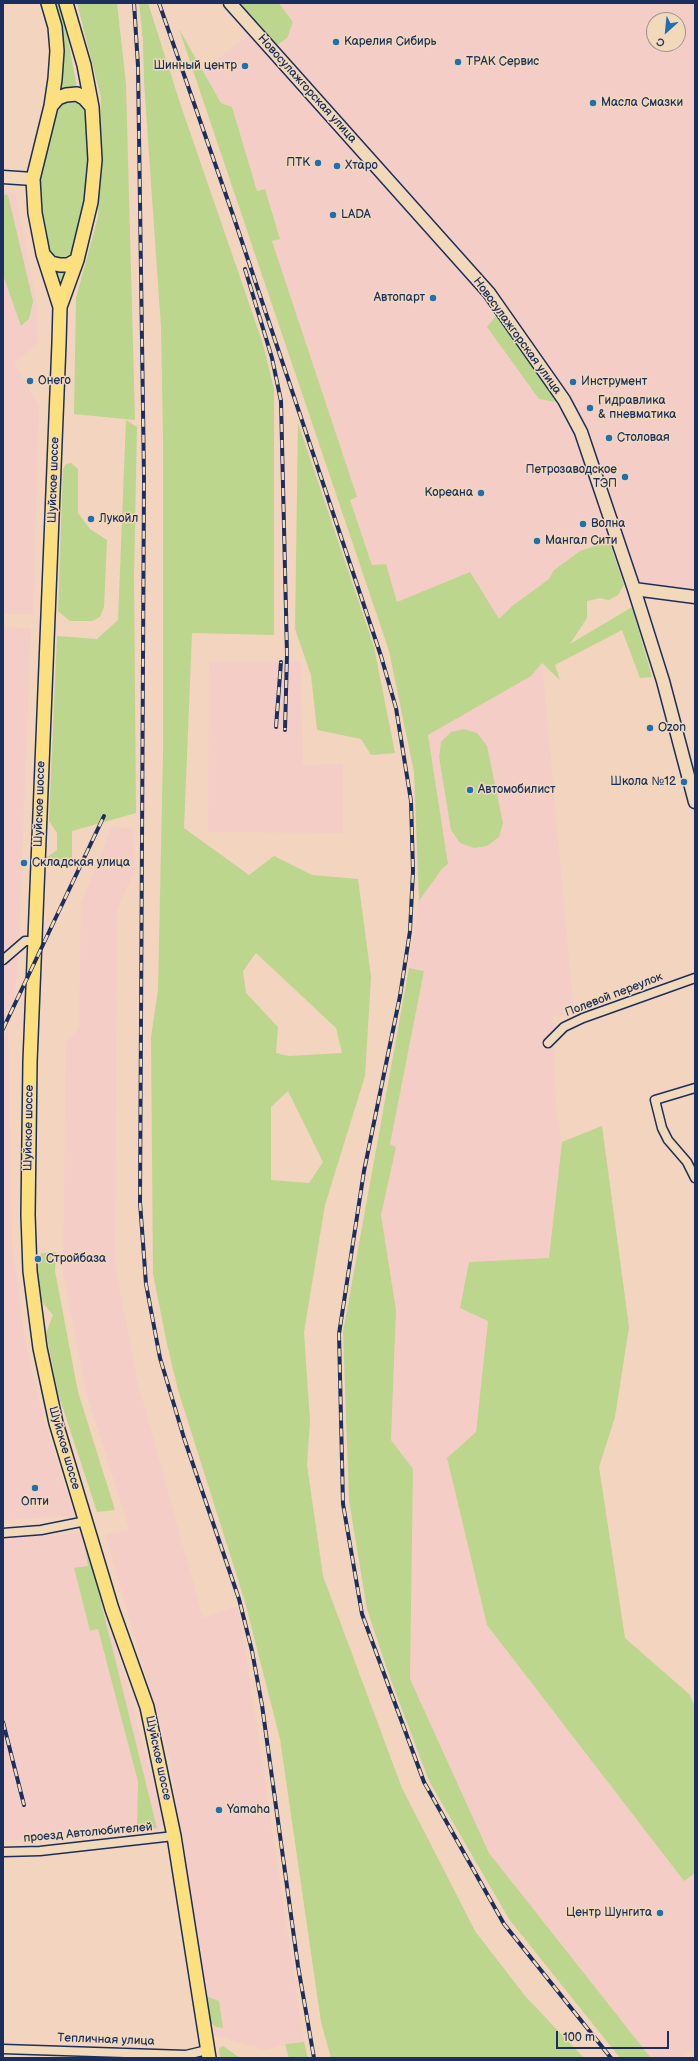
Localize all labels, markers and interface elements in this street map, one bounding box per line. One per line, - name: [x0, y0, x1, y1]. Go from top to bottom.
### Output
- north arrow: [646, 12, 686, 52]
- street label: Новосулажгорская улица: [254, 32, 360, 146]
- place label: Карелия Сибирь: [344, 35, 436, 49]
- text: С: [654, 35, 667, 50]
- marker: Карелия Сибирь: [331, 37, 341, 47]
- place label: ТРАК Сервис: [466, 55, 539, 69]
- marker: ТРАК Сервис: [453, 57, 463, 67]
- place label: Шинный центр: [153, 59, 237, 73]
- marker: Шинный центр: [240, 61, 250, 71]
- place label: Масла Смазки: [601, 96, 683, 110]
- marker: Масла Смазки: [588, 98, 598, 108]
- place label: ПТК: [286, 156, 310, 170]
- marker: ПТК: [313, 158, 323, 168]
- place label: Хтаро: [345, 159, 378, 173]
- marker: Хтаро: [332, 161, 342, 171]
- place label: LADA: [341, 208, 371, 222]
- marker: LADA: [328, 210, 338, 220]
- street label: Новосулажгорская улица: [470, 275, 564, 397]
- place label: Автопарт: [374, 291, 425, 305]
- marker: Автопарт: [428, 293, 438, 303]
- place label: Онего: [38, 374, 71, 388]
- place label: Инструмент: [581, 375, 647, 389]
- marker: Онего: [25, 376, 35, 386]
- marker: Инструмент: [568, 377, 578, 387]
- place label: Гидравлика & пневматика: [598, 394, 676, 422]
- marker: Гидравлика & пневматика: [585, 403, 595, 413]
- place label: Столовая: [617, 431, 670, 445]
- marker: Столовая: [604, 433, 614, 443]
- street label: Шуйское шоссе: [45, 437, 63, 523]
- place label: Петрозаводское ТЭП: [525, 463, 617, 491]
- marker: Петрозаводское ТЭП: [620, 472, 630, 482]
- place label: Кореана: [425, 486, 473, 500]
- marker: Кореана: [476, 488, 486, 498]
- place label: Лукойл: [99, 512, 138, 526]
- marker: Лукойл: [86, 514, 96, 524]
- place label: Волна: [591, 517, 625, 531]
- marker: Волна: [578, 519, 588, 529]
- place label: Мангал Сити: [545, 534, 618, 548]
- marker: Мангал Сити: [532, 536, 542, 546]
- place label: Ozon: [658, 721, 686, 735]
- marker: Ozon: [645, 723, 655, 733]
- street label: Шуйское шоссе: [31, 761, 49, 847]
- place label: Школа №12: [610, 775, 676, 789]
- marker: Школа №12: [679, 777, 689, 787]
- place label: Автомобилист: [478, 783, 556, 797]
- marker: Автомобилист: [465, 785, 475, 795]
- place label: Складская улица: [32, 856, 130, 870]
- marker: Складская улица: [19, 858, 29, 868]
- street label: Полевой переулок: [563, 970, 665, 1020]
- street label: Шуйское шоссе: [21, 1085, 37, 1171]
- place label: Стройбаза: [46, 1252, 106, 1266]
- marker: Стройбаза: [33, 1254, 43, 1264]
- street label: Шуйское шоссе: [45, 1405, 83, 1491]
- marker: Опти: [30, 1483, 40, 1493]
- place label: Опти: [21, 1495, 49, 1509]
- street label: Шуйское шоссе: [142, 1714, 174, 1802]
- place label: Yamaha: [227, 1803, 270, 1817]
- marker: Yamaha: [214, 1805, 224, 1815]
- street label: проезд Автолюбителей: [23, 1820, 153, 1846]
- place label: Центр Шунгита: [566, 1906, 652, 1920]
- marker: Центр Шунгита: [655, 1908, 665, 1918]
- scale bar: [558, 2023, 671, 2049]
- text: 100 m: [563, 2030, 595, 2045]
- street label: Тепличная улица: [57, 2031, 155, 2049]

